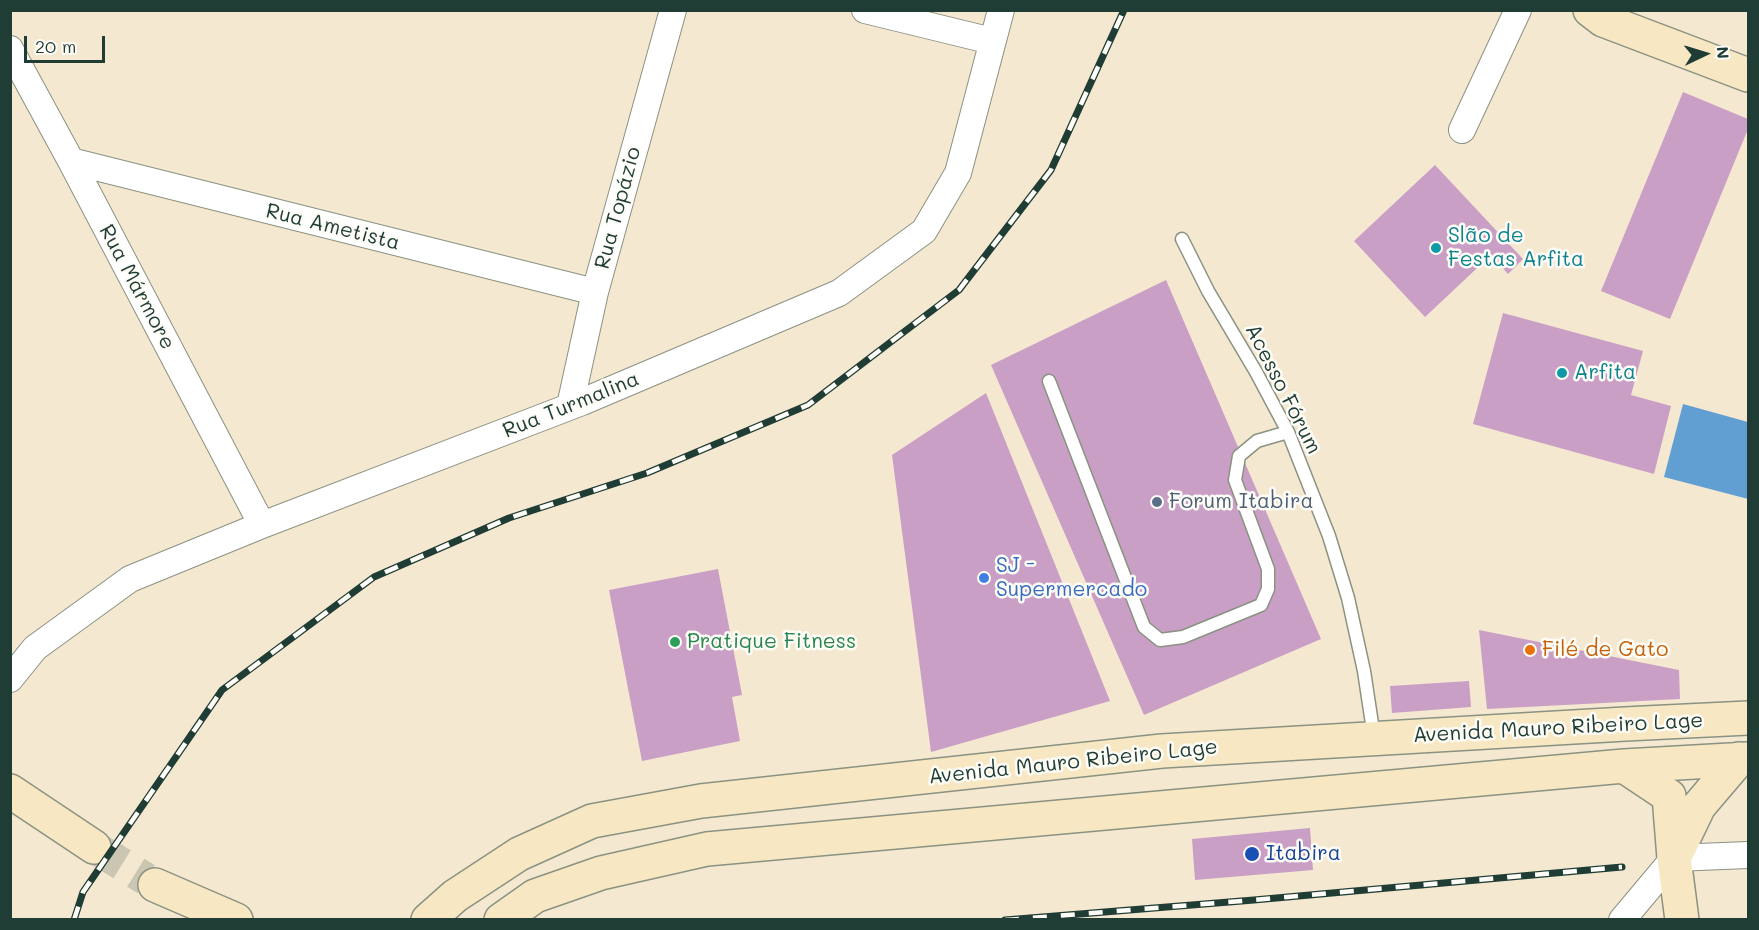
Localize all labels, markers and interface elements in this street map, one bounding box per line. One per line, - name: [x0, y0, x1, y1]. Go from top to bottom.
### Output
- scale bar: [27, 24, 108, 62]
- north arrow: [1675, 24, 1735, 84]
- text: 20 m: [35, 34, 76, 58]
- text: N: [1713, 46, 1734, 60]
- street label: Rua Topázio: [590, 144, 646, 272]
- street label: Rua Ametista: [263, 198, 403, 256]
- street label: Rua Mármore: [94, 220, 180, 354]
- place label: Slão de Festas Arfita: [1448, 223, 1584, 273]
- marker: Slão de Festas Arfita: [1429, 241, 1443, 255]
- street label: Acesso Fórum: [1239, 320, 1327, 458]
- place label: Arfita: [1574, 360, 1636, 386]
- street label: Rua Turmalina: [499, 366, 643, 444]
- marker: Arfita: [1555, 366, 1569, 380]
- place label: Forum Itabira: [1169, 489, 1314, 515]
- marker: Forum Itabira: [1150, 495, 1164, 509]
- place label: SJ - Supermercado: [996, 553, 1147, 603]
- marker: SJ - Supermercado: [977, 571, 991, 585]
- place label: Pratique Fitness: [687, 629, 856, 655]
- marker: Pratique Fitness: [668, 635, 682, 649]
- place label: Filé de Gato: [1542, 637, 1669, 663]
- marker: Filé de Gato: [1523, 643, 1537, 657]
- street label: Avenida Mauro Ribeiro Lage: [1412, 708, 1704, 748]
- street label: Avenida Mauro Ribeiro Lage: [927, 734, 1219, 790]
- place label: Itabira: [1266, 841, 1341, 867]
- marker: Itabira: [1243, 845, 1261, 863]

